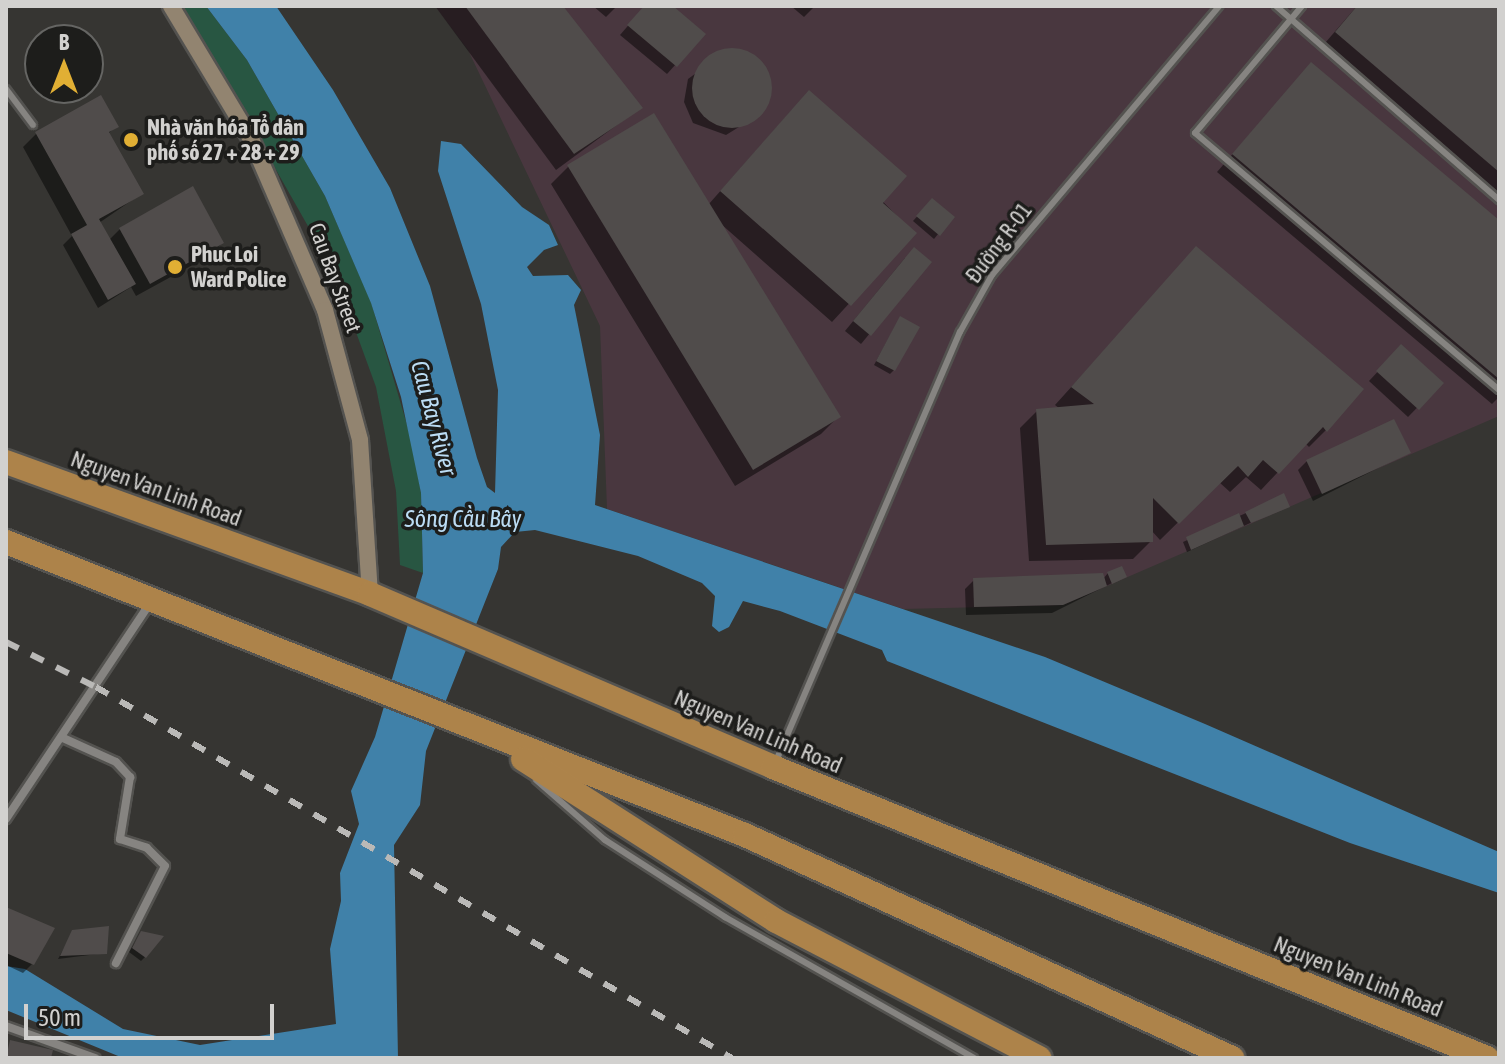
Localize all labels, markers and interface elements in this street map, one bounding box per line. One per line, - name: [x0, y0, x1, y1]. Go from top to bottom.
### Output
- north arrow: [24, 24, 104, 104]
- text: B: [59, 29, 69, 55]
- place label: Nhà văn hóa Tổ dân phố số 27 + 28 + 29: [147, 114, 304, 166]
- marker: Nhà văn hóa Tổ dân phố số 27 + 28 + 29: [122, 131, 140, 149]
- street label: Đường R-01: [960, 198, 1038, 288]
- street label: Cau Bay Street: [303, 220, 367, 336]
- place label: Phuc Loi Ward Police: [191, 241, 286, 292]
- marker: Phuc Loi Ward Police: [166, 258, 184, 276]
- water label: Cau Bay River: [405, 357, 463, 479]
- street label: Nguyen Van Linh Road: [67, 446, 245, 532]
- water label: Sông Cầu Bây: [405, 505, 521, 533]
- street label: Nguyen Van Linh Road: [670, 685, 846, 779]
- street label: Nguyen Van Linh Road: [1270, 931, 1446, 1023]
- scale bar: [28, 988, 278, 1038]
- text: 50 m: [38, 1004, 81, 1031]

